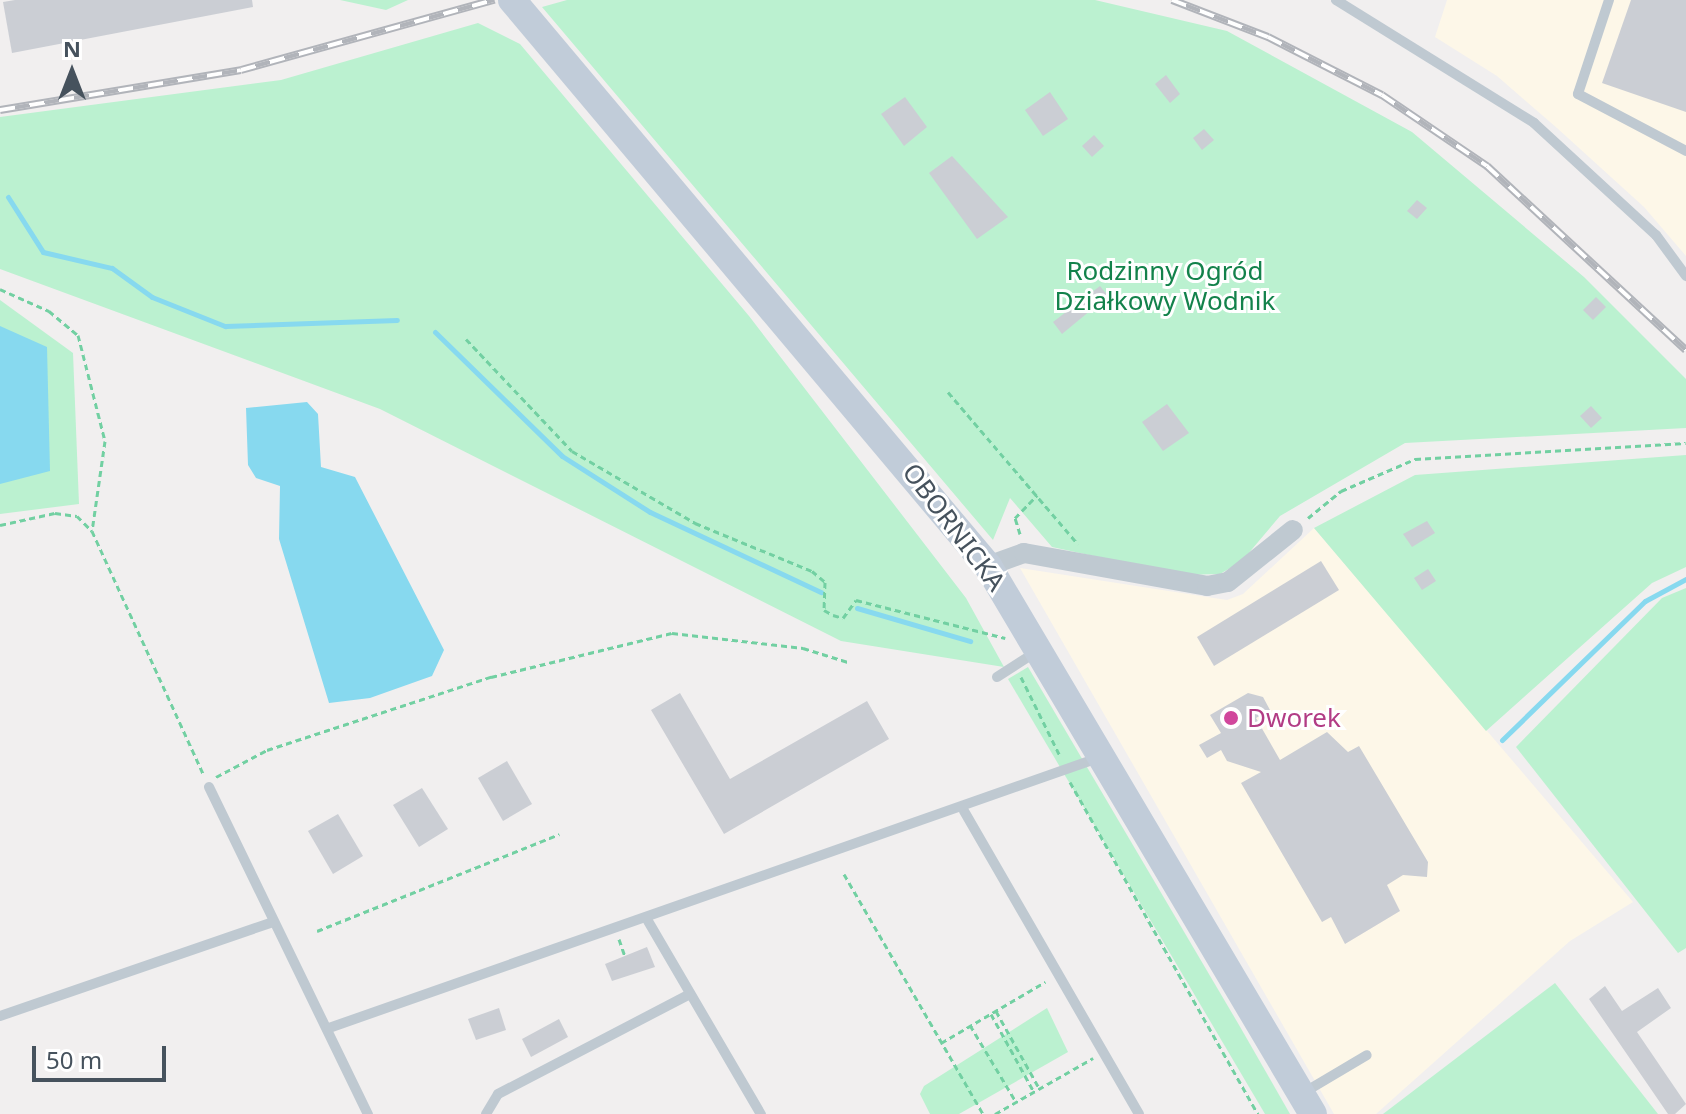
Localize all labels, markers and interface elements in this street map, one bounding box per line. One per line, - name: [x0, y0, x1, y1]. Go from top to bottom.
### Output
- north arrow: [32, 32, 112, 112]
- text: N: [63, 33, 81, 63]
- park label: Rodzinny Ogród Działkowy Wodnik: [1055, 255, 1275, 316]
- street label: OBORNICKA: [896, 457, 1012, 597]
- place label: Dworek: [1247, 702, 1341, 734]
- marker: Dworek: [1222, 709, 1240, 727]
- scale bar: [36, 1030, 170, 1080]
- text: 50 m: [46, 1043, 102, 1076]

